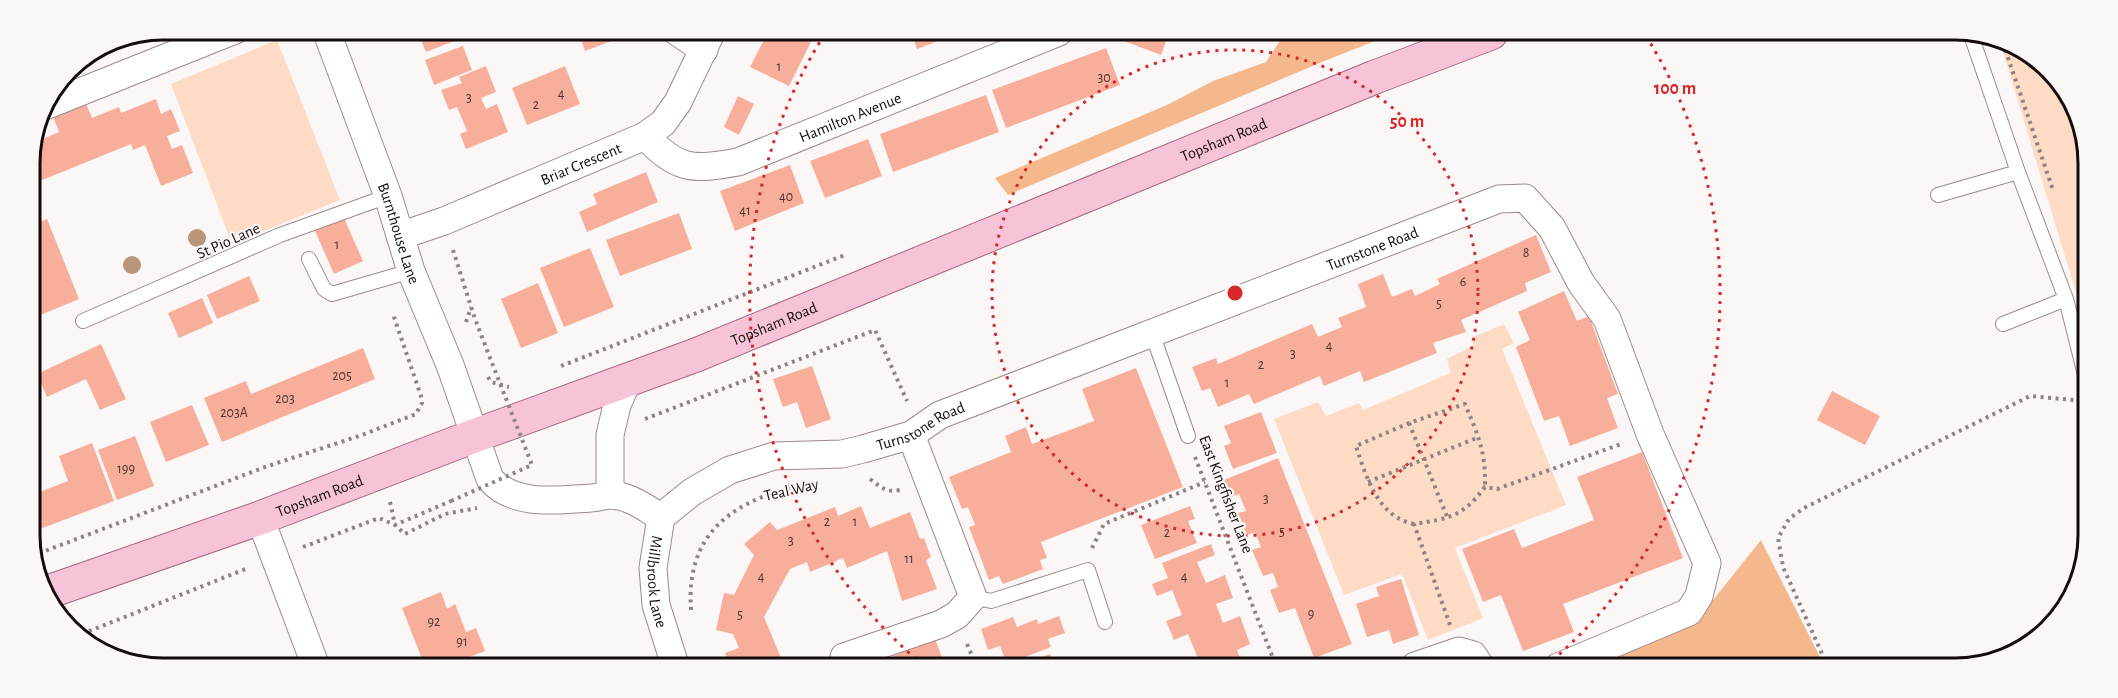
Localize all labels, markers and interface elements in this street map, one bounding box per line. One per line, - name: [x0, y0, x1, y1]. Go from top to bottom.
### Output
- house number: 1: [777, 60, 781, 74]
- house number: 30: [1097, 71, 1111, 85]
- text: 100 m: [1654, 80, 1696, 98]
- house number: 4: [558, 87, 565, 101]
- street label: Hamilton Avenue: [797, 90, 904, 145]
- house number: 3: [466, 91, 472, 105]
- house number: 2: [533, 98, 539, 112]
- text: 50 m: [1390, 113, 1424, 131]
- street label: Topsham Road: [1178, 115, 1269, 165]
- street label: Briar Crescent: [538, 140, 624, 188]
- street label: Burnthouse Lane: [375, 181, 422, 286]
- house number: 40: [779, 190, 793, 204]
- house number: 41: [739, 204, 751, 218]
- street label: St Pio Lane: [194, 220, 262, 262]
- street label: Turnstone Road: [1324, 224, 1420, 274]
- house number: 1: [335, 238, 339, 252]
- house number: 8: [1523, 246, 1529, 260]
- house number: 6: [1460, 275, 1466, 289]
- centre of rings: [1225, 283, 1245, 303]
- house number: 5: [1436, 297, 1442, 311]
- street label: Topsham Road: [729, 299, 820, 349]
- house number: 4: [1326, 339, 1333, 353]
- house number: 3: [1290, 347, 1296, 361]
- house number: 2: [1258, 358, 1264, 372]
- house number: 205: [332, 369, 352, 383]
- house number: 1: [1225, 376, 1229, 390]
- house number: 203: [275, 392, 295, 406]
- street label: Turnstone Road: [875, 399, 967, 454]
- house number: 203A: [220, 406, 248, 420]
- street label: East Kingfisher Lane: [1196, 433, 1256, 556]
- house number: 199: [117, 462, 135, 476]
- street label: Topsham Road: [274, 472, 365, 520]
- street label: Teal Way: [762, 476, 820, 505]
- house number: 3: [1263, 492, 1269, 506]
- house number: 2: [824, 515, 830, 529]
- house number: 1: [853, 515, 857, 529]
- house number: 5: [1279, 525, 1285, 539]
- house number: 2: [1164, 526, 1170, 540]
- street label: Millbrook Lane: [644, 534, 670, 630]
- house number: 3: [788, 534, 794, 548]
- house number: 11: [904, 552, 914, 566]
- house number: 4: [758, 570, 765, 584]
- house number: 4: [1181, 570, 1188, 584]
- house number: 9: [1308, 607, 1314, 621]
- house number: 5: [737, 608, 743, 622]
- house number: 92: [428, 615, 440, 629]
- house number: 91: [456, 635, 468, 649]

